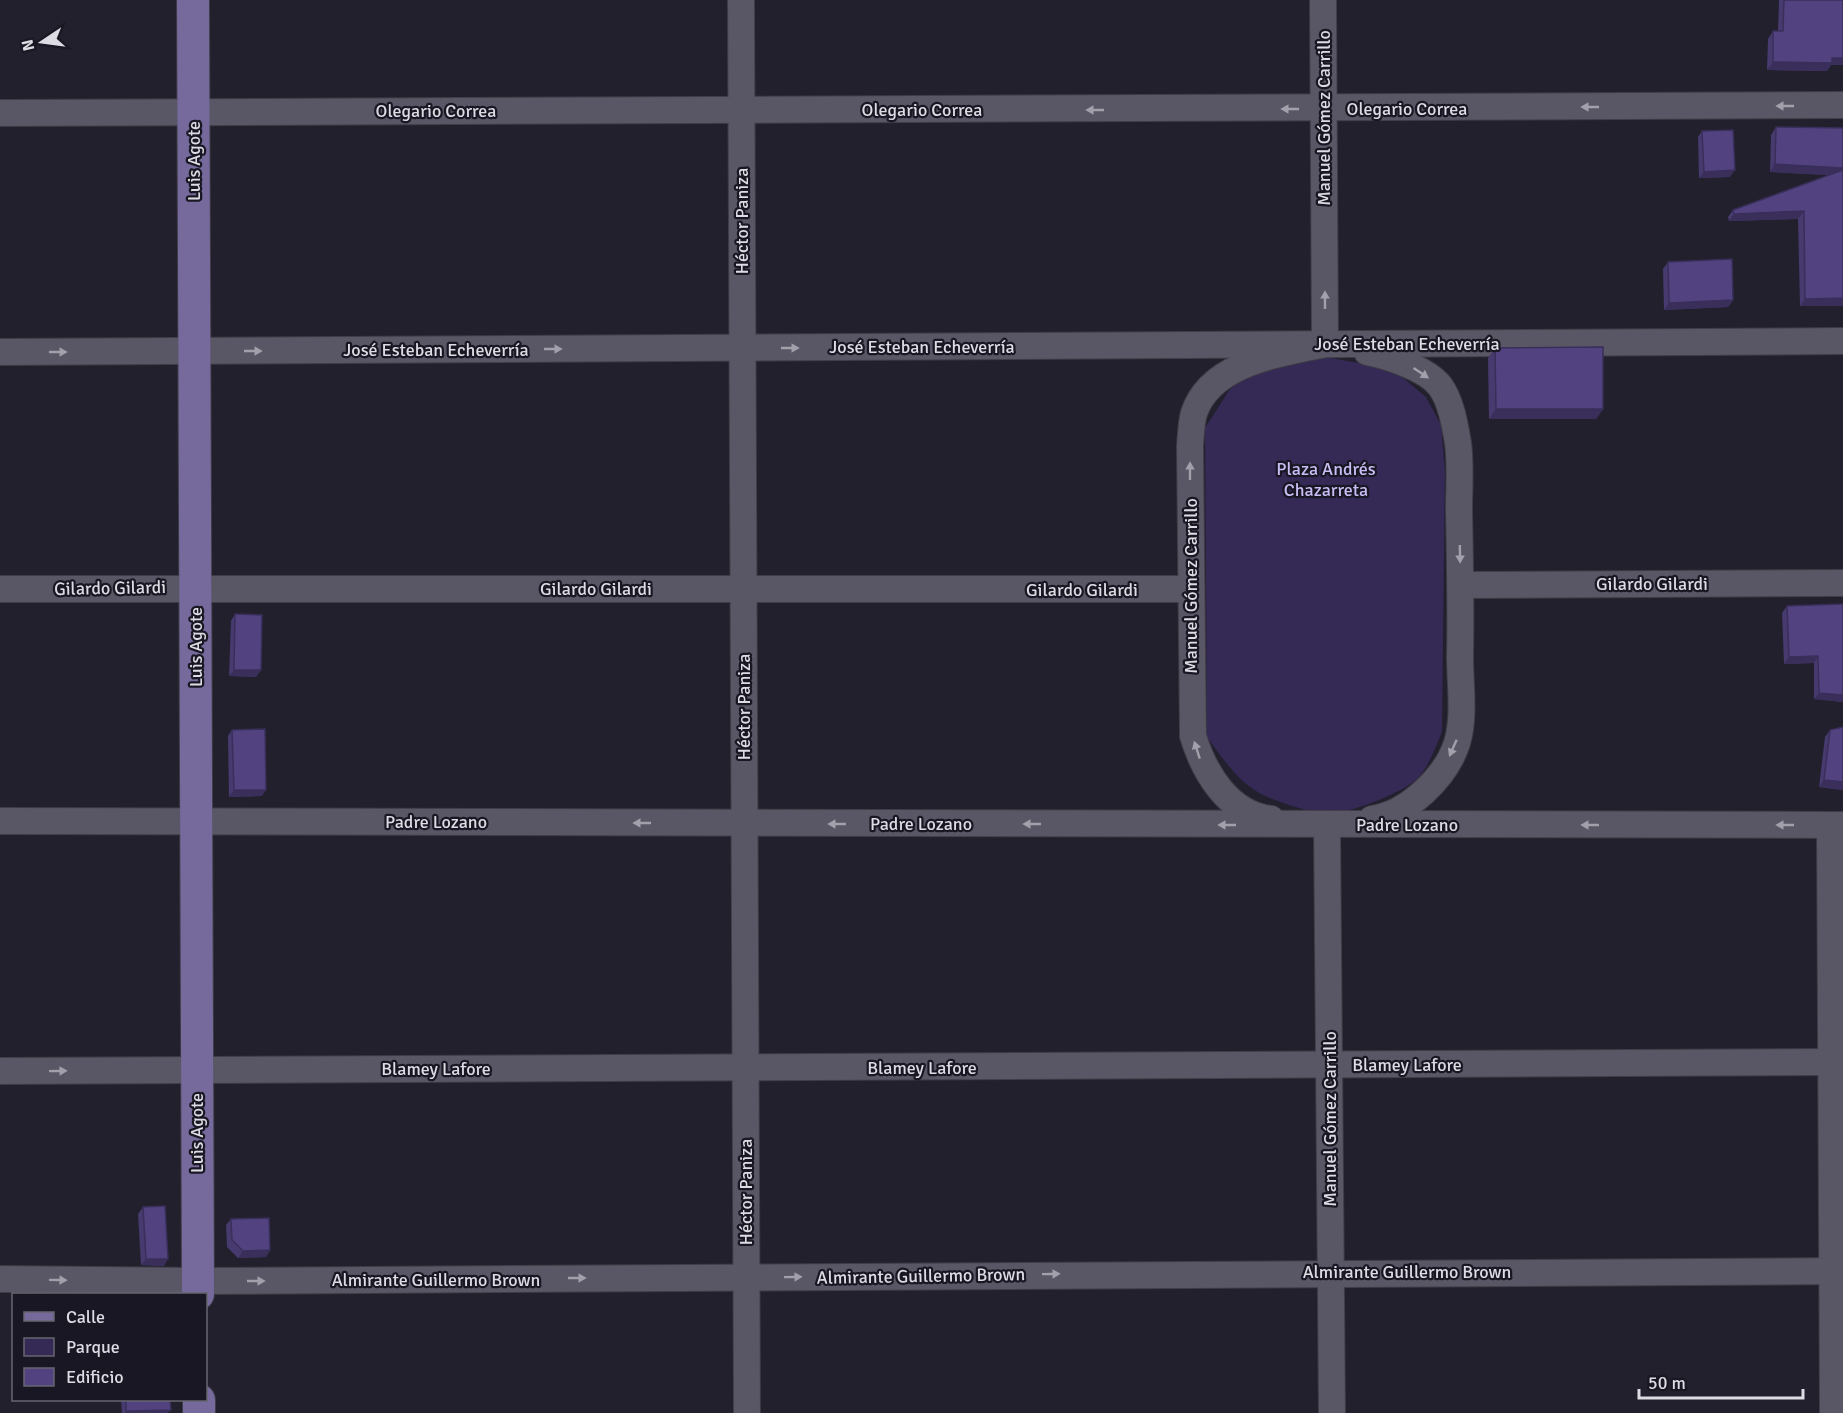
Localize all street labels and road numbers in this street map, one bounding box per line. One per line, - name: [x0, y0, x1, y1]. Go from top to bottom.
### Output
- street label: Manuel Gómez Carrillo: [1313, 30, 1335, 206]
- street label: Olegario Correa: [1347, 98, 1467, 120]
- street label: Olegario Correa: [862, 99, 982, 121]
- street label: Olegario Correa: [376, 100, 496, 122]
- street label: Luis Agote: [183, 121, 205, 201]
- street label: Héctor Paniza: [731, 168, 753, 274]
- street label: José Esteban Echeverría: [1314, 333, 1500, 355]
- street label: José Esteban Echeverría: [829, 336, 1015, 358]
- street label: José Esteban Echeverría: [343, 339, 529, 361]
- street label: Manuel Gómez Carrillo: [1180, 498, 1202, 674]
- street label: Gilardo Gilardi: [1596, 573, 1708, 595]
- street label: Gilardo Gilardi: [54, 576, 166, 600]
- street label: Gilardo Gilardi: [540, 578, 652, 600]
- street label: Gilardo Gilardi: [1026, 579, 1138, 601]
- street label: Luis Agote: [185, 607, 207, 687]
- street label: Héctor Paniza: [733, 654, 755, 760]
- street label: Padre Lozano: [385, 811, 487, 833]
- street label: Padre Lozano: [870, 813, 972, 835]
- street label: Padre Lozano: [1356, 814, 1458, 836]
- street label: Manuel Gómez Carrillo: [1319, 1031, 1341, 1207]
- street label: Blamey Lafore: [1352, 1054, 1462, 1076]
- street label: Blamey Lafore: [867, 1057, 977, 1079]
- street label: Blamey Lafore: [381, 1058, 491, 1080]
- street label: Luis Agote: [186, 1093, 208, 1173]
- street label: Héctor Paniza: [735, 1139, 757, 1245]
- street label: Almirante Guillermo Brown: [1303, 1261, 1511, 1283]
- street label: Almirante Guillermo Brown: [817, 1263, 1025, 1289]
- street label: Almirante Guillermo Brown: [332, 1269, 540, 1291]

